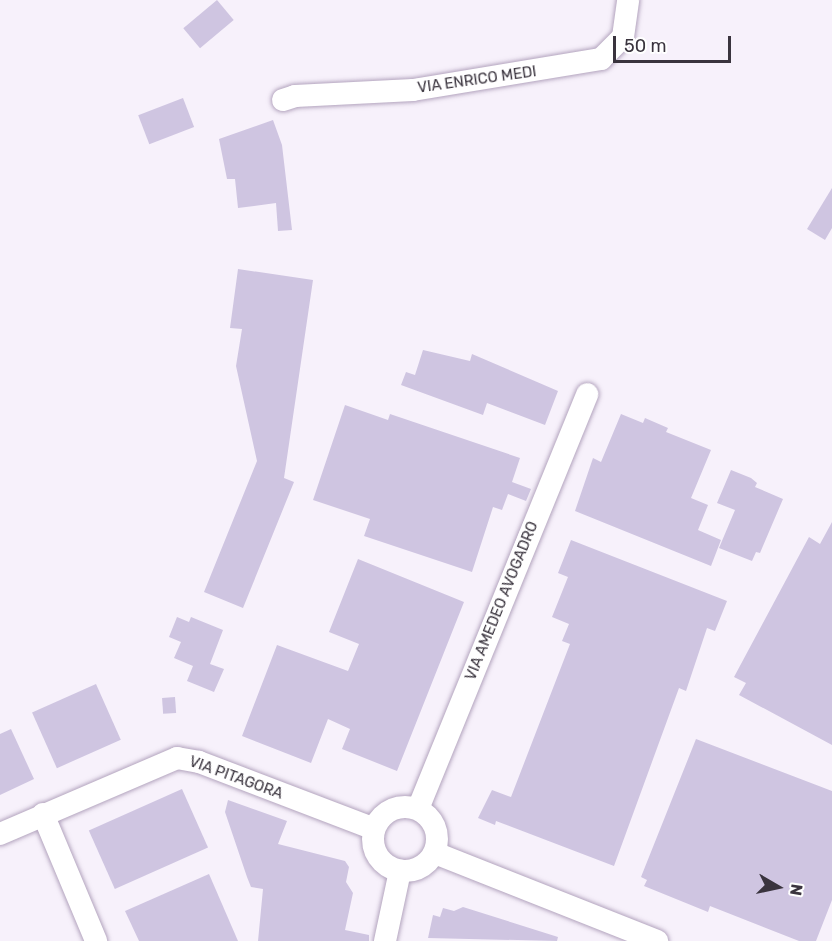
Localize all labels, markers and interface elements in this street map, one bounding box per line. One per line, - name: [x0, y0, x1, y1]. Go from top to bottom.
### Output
- scale bar: [616, 24, 734, 62]
- text: 50 m: [624, 35, 667, 57]
- street label: VIA ENRICO MEDI: [416, 63, 538, 97]
- street label: VIA AMEDEO AVOGADRO: [462, 518, 542, 684]
- street label: VIA PITAGORA: [186, 753, 286, 803]
- north arrow: [748, 857, 808, 917]
- text: N: [786, 883, 807, 897]

